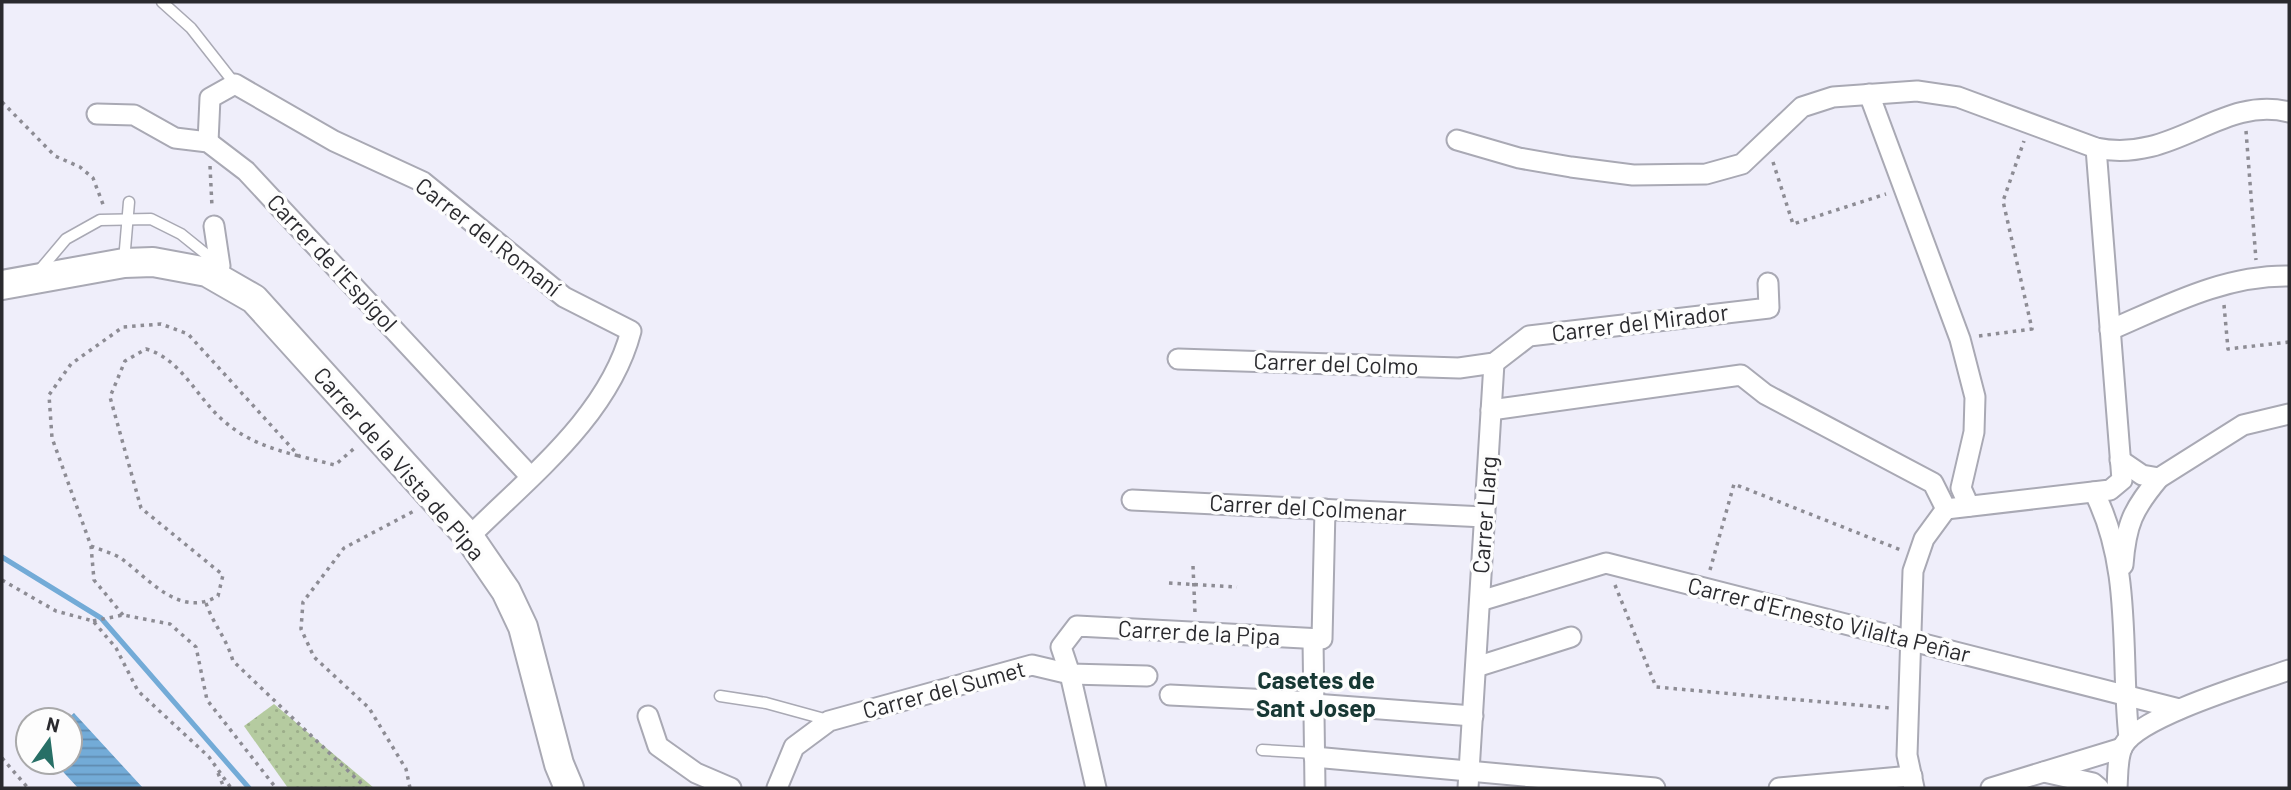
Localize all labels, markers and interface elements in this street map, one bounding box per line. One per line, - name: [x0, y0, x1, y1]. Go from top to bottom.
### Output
- street label: Carrer del Romaní: [410, 171, 567, 302]
- street label: Carrer de l'Espígol: [262, 188, 404, 337]
- street label: Carrer del Mirador: [1550, 297, 1731, 347]
- street label: Carrer del Colmo: [1253, 346, 1419, 380]
- street label: Carrer de la Vista de Pipa: [308, 361, 491, 566]
- street label: Carrer Llarg: [1466, 455, 1502, 575]
- street label: Carrer del Colmenar: [1209, 488, 1408, 526]
- street label: Carrer d'Ernesto Vilalta Peñar: [1685, 570, 1974, 668]
- street label: Carrer de la Pipa: [1117, 614, 1281, 650]
- street label: Carrer del Sumet: [859, 654, 1028, 724]
- district label: Casetes de Sant Josep: [1256, 665, 1376, 722]
- north arrow: [14, 706, 84, 776]
- text: N: [44, 711, 62, 737]

